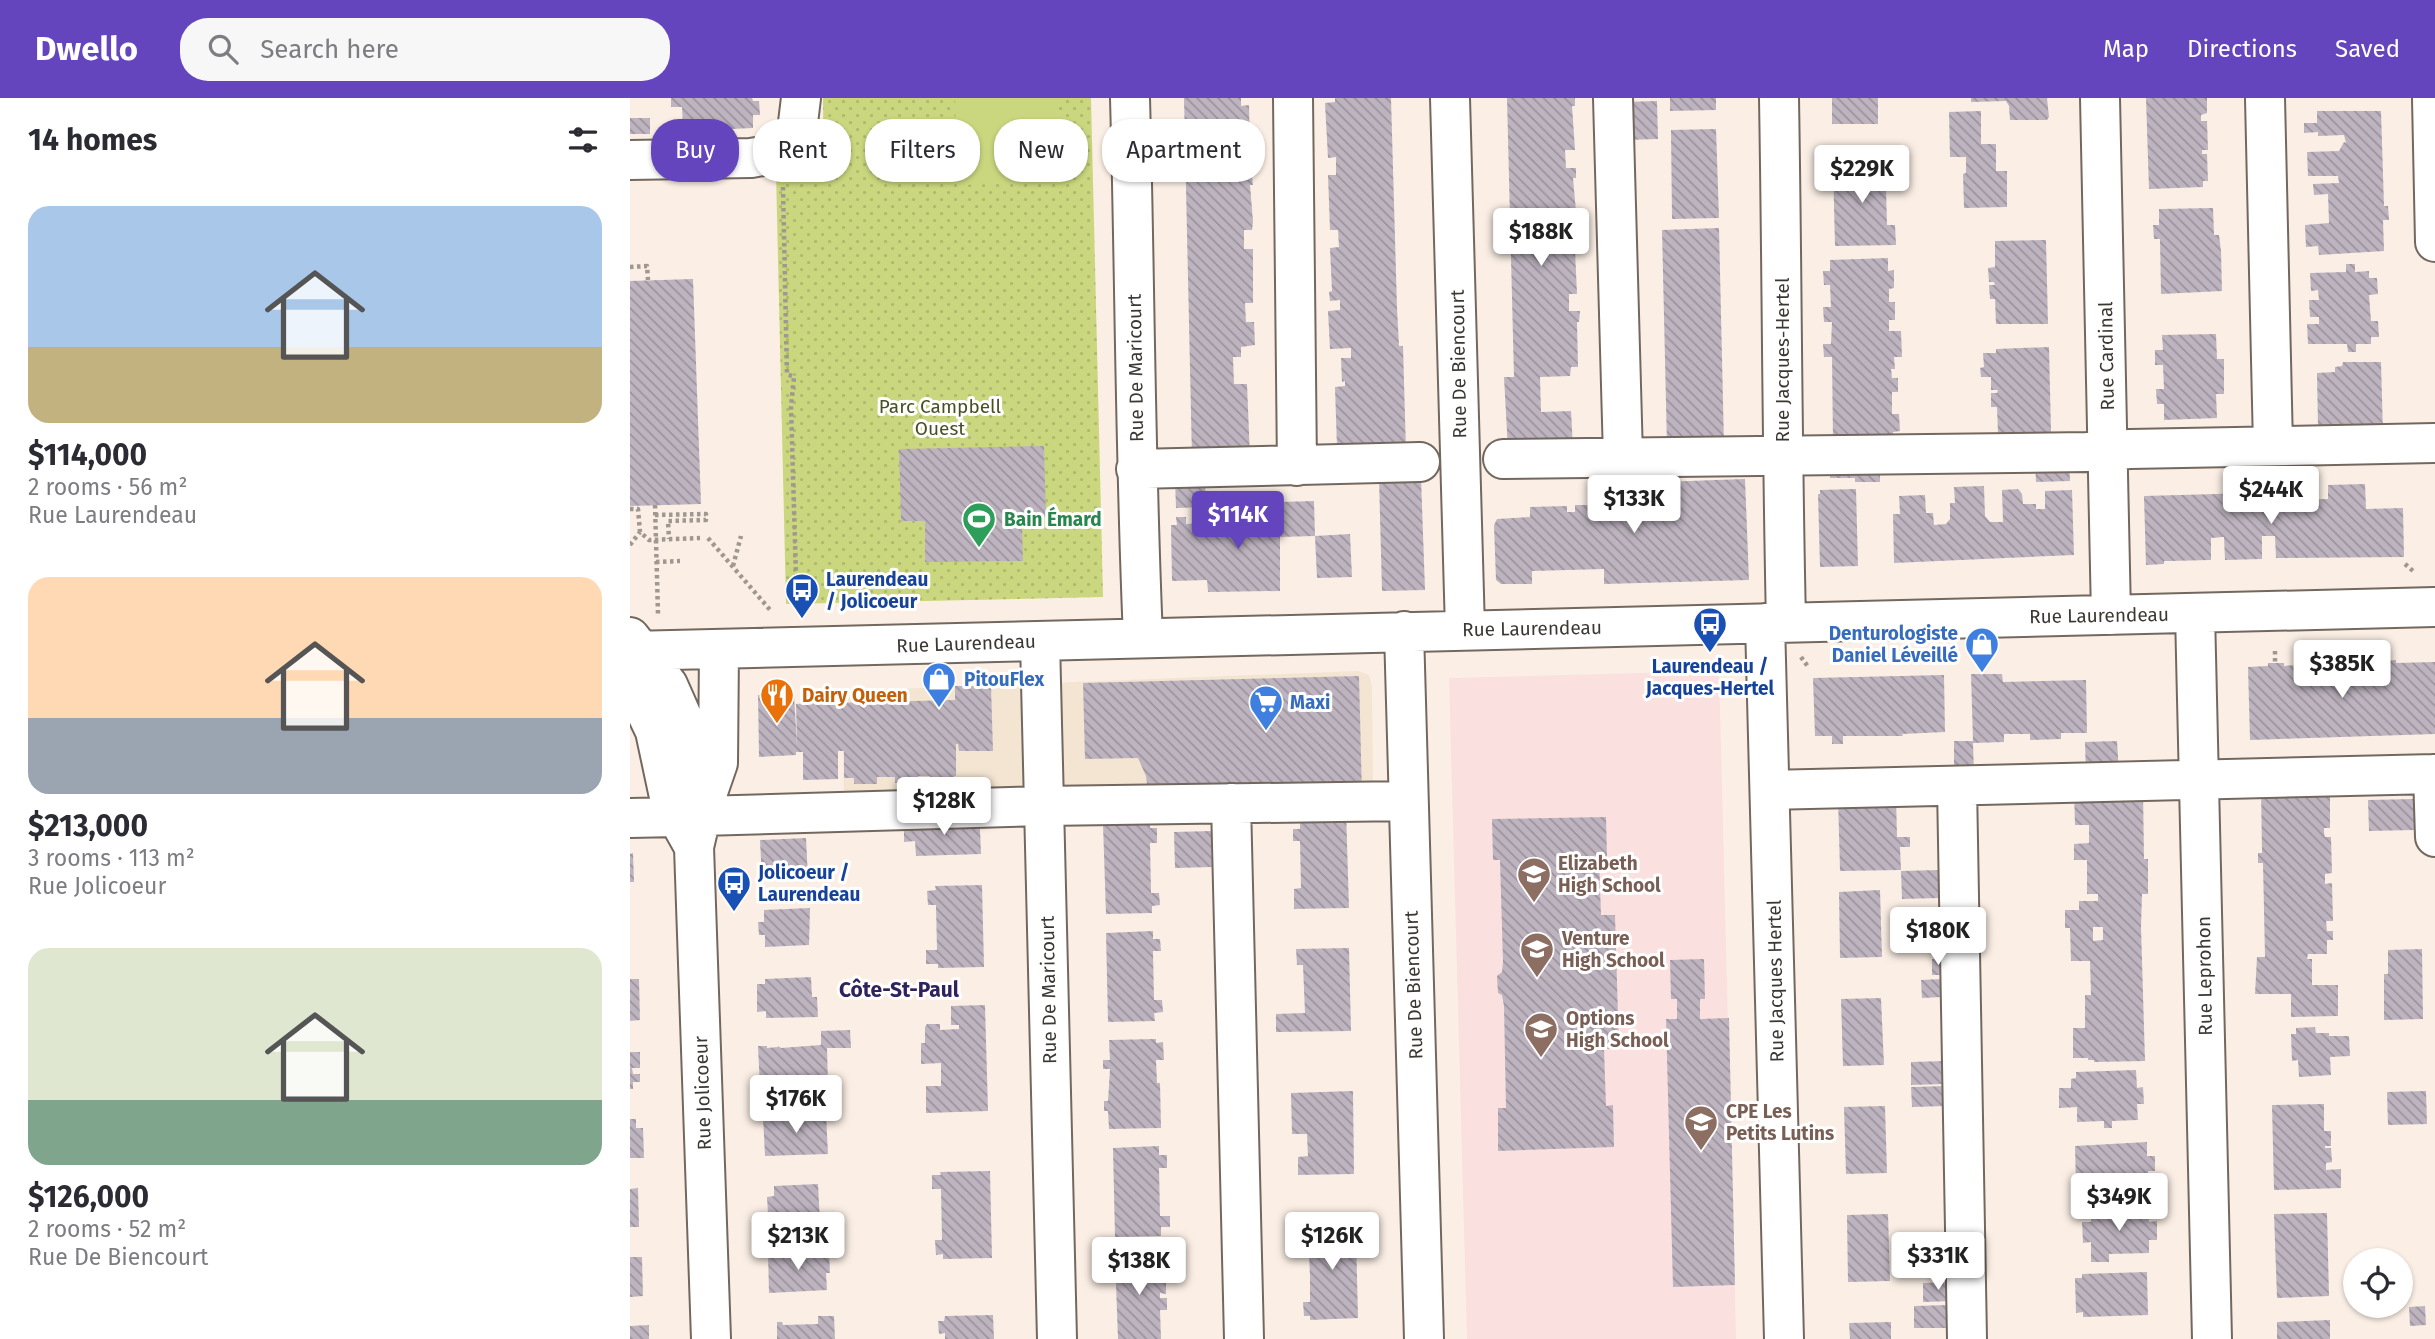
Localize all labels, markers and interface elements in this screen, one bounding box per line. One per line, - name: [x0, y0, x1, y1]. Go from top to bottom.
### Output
- search box: [180, 18, 670, 81]
- text: Dwello: [35, 29, 138, 69]
- icon: search: [204, 30, 242, 68]
- text: Search here: [260, 34, 399, 65]
- text: Map: [2103, 35, 2149, 63]
- text: Directions: [2187, 35, 2297, 63]
- text: Saved: [2335, 35, 2400, 63]
- chip: Buy: [651, 119, 739, 182]
- chip: Rent: [753, 119, 851, 182]
- chip: Filters: [865, 119, 980, 182]
- chip: New: [994, 119, 1088, 182]
- chip: Apartment: [1102, 119, 1265, 182]
- icon: filters: [564, 121, 602, 159]
- text: 14 homes: [28, 122, 157, 158]
- pin: $229K: [1813, 146, 1911, 205]
- text: $229K: [1830, 154, 1894, 182]
- pin: $188K: [1492, 208, 1590, 268]
- text: $188K: [1509, 217, 1573, 245]
- icon: home: [252, 252, 378, 378]
- street label: Rue Jacques-Hertel: [1771, 277, 1794, 443]
- street label: Rue De Biencourt: [1446, 289, 1471, 439]
- street label: Rue De Maricourt: [1123, 293, 1148, 442]
- street label: Rue Cardinal: [2094, 301, 2119, 411]
- park label: Parc Campbell Ouest: [879, 395, 1002, 440]
- text: $114,000: [28, 437, 147, 473]
- pin: $244K: [2222, 466, 2320, 526]
- text: 2 rooms · 56 m²: [28, 473, 187, 501]
- text: $244K: [2239, 475, 2303, 503]
- pin: $133K: [1585, 476, 1683, 535]
- text: $133K: [1604, 484, 1664, 512]
- pin: $114K: [1189, 491, 1287, 551]
- sports icon: Bain Émard: [960, 500, 998, 549]
- text: $114K: [1208, 500, 1268, 528]
- text: Rue Laurendeau: [28, 501, 197, 529]
- place label: Bain Émard: [1004, 506, 1102, 531]
- place label: Laurendeau / Jolicoeur: [826, 568, 928, 613]
- bus stop icon: Laurendeau / Jolicoeur: [783, 571, 821, 620]
- street label: Rue Laurendeau: [2029, 603, 2169, 628]
- bus stop icon: Laurendeau / Jacques-Hertel: [1691, 605, 1729, 654]
- street label: Rue Laurendeau: [1462, 616, 1602, 641]
- place label: Denturologiste Daniel Léveillé: [1829, 622, 1958, 667]
- icon: home: [252, 623, 378, 749]
- shop icon: Denturologiste Daniel Léveillé: [1963, 625, 2001, 674]
- street label: Rue Laurendeau: [896, 630, 1036, 657]
- pin: $385K: [2293, 640, 2391, 700]
- text: $385K: [2310, 649, 2374, 677]
- place label: Laurendeau / Jacques-Hertel: [1645, 655, 1775, 700]
- shop icon: PitouFlex: [920, 660, 958, 709]
- place label: PitouFlex: [964, 668, 1045, 691]
- restaurant icon: Dairy Queen: [758, 676, 796, 725]
- supermarket icon: Maxi: [1247, 683, 1285, 732]
- place label: Dairy Queen: [802, 684, 908, 707]
- place label: Maxi: [1290, 691, 1330, 714]
- pin: $128K: [895, 778, 993, 837]
- text: $128K: [913, 786, 975, 814]
- text: $213,000: [28, 808, 148, 844]
- text: 3 rooms · 113 m²: [28, 844, 195, 872]
- place label: Elizabeth High School: [1558, 852, 1661, 897]
- school or university icon: Elizabeth High School: [1515, 855, 1553, 904]
- place label: Jolicoeur / Laurendeau: [757, 861, 860, 906]
- bus stop icon: Jolicoeur / Laurendeau: [715, 864, 753, 913]
- text: Rue Jolicoeur: [28, 872, 166, 900]
- street label: Rue Jacques Hertel: [1763, 899, 1788, 1062]
- pin: $180K: [1889, 908, 1987, 967]
- street label: Rue De Biencourt: [1399, 910, 1428, 1060]
- street label: Rue De Maricourt: [1036, 915, 1061, 1064]
- text: $180K: [1906, 916, 1970, 944]
- street label: Rue Leprohon: [2192, 916, 2217, 1036]
- place label: Venture High School: [1561, 927, 1665, 972]
- school or university icon: Venture High School: [1518, 930, 1556, 979]
- district label: Côte-St-Paul: [839, 977, 960, 1003]
- icon: home: [252, 994, 378, 1120]
- place label: Options High School: [1566, 1007, 1669, 1052]
- school or university icon: Options High School: [1522, 1010, 1560, 1059]
- street label: Rue Jolicoeur: [689, 1035, 716, 1151]
- pin: $176K: [747, 1076, 845, 1135]
- text: $176K: [766, 1084, 826, 1112]
- place label: CPE Les Petits Lutins: [1726, 1100, 1834, 1145]
- school or university icon: CPE Les Petits Lutins: [1682, 1103, 1720, 1152]
- pin: $349K: [2070, 1174, 2168, 1233]
- text: $126,000: [28, 1179, 149, 1215]
- text: $349K: [2087, 1182, 2151, 1210]
- pin: $213K: [749, 1212, 847, 1272]
- pin: $126K: [1283, 1212, 1381, 1272]
- text: 2 rooms · 52 m²: [28, 1215, 186, 1243]
- text: $213K: [768, 1221, 828, 1249]
- text: $126K: [1301, 1221, 1363, 1249]
- pin: $331K: [1889, 1232, 1987, 1292]
- pin: $138K: [1090, 1238, 1188, 1297]
- text: $331K: [1907, 1241, 1969, 1269]
- text: Rue De Biencourt: [28, 1243, 208, 1271]
- text: $138K: [1108, 1246, 1170, 1274]
- map controls: [2343, 1248, 2413, 1318]
- button: locate: [2343, 1248, 2413, 1318]

